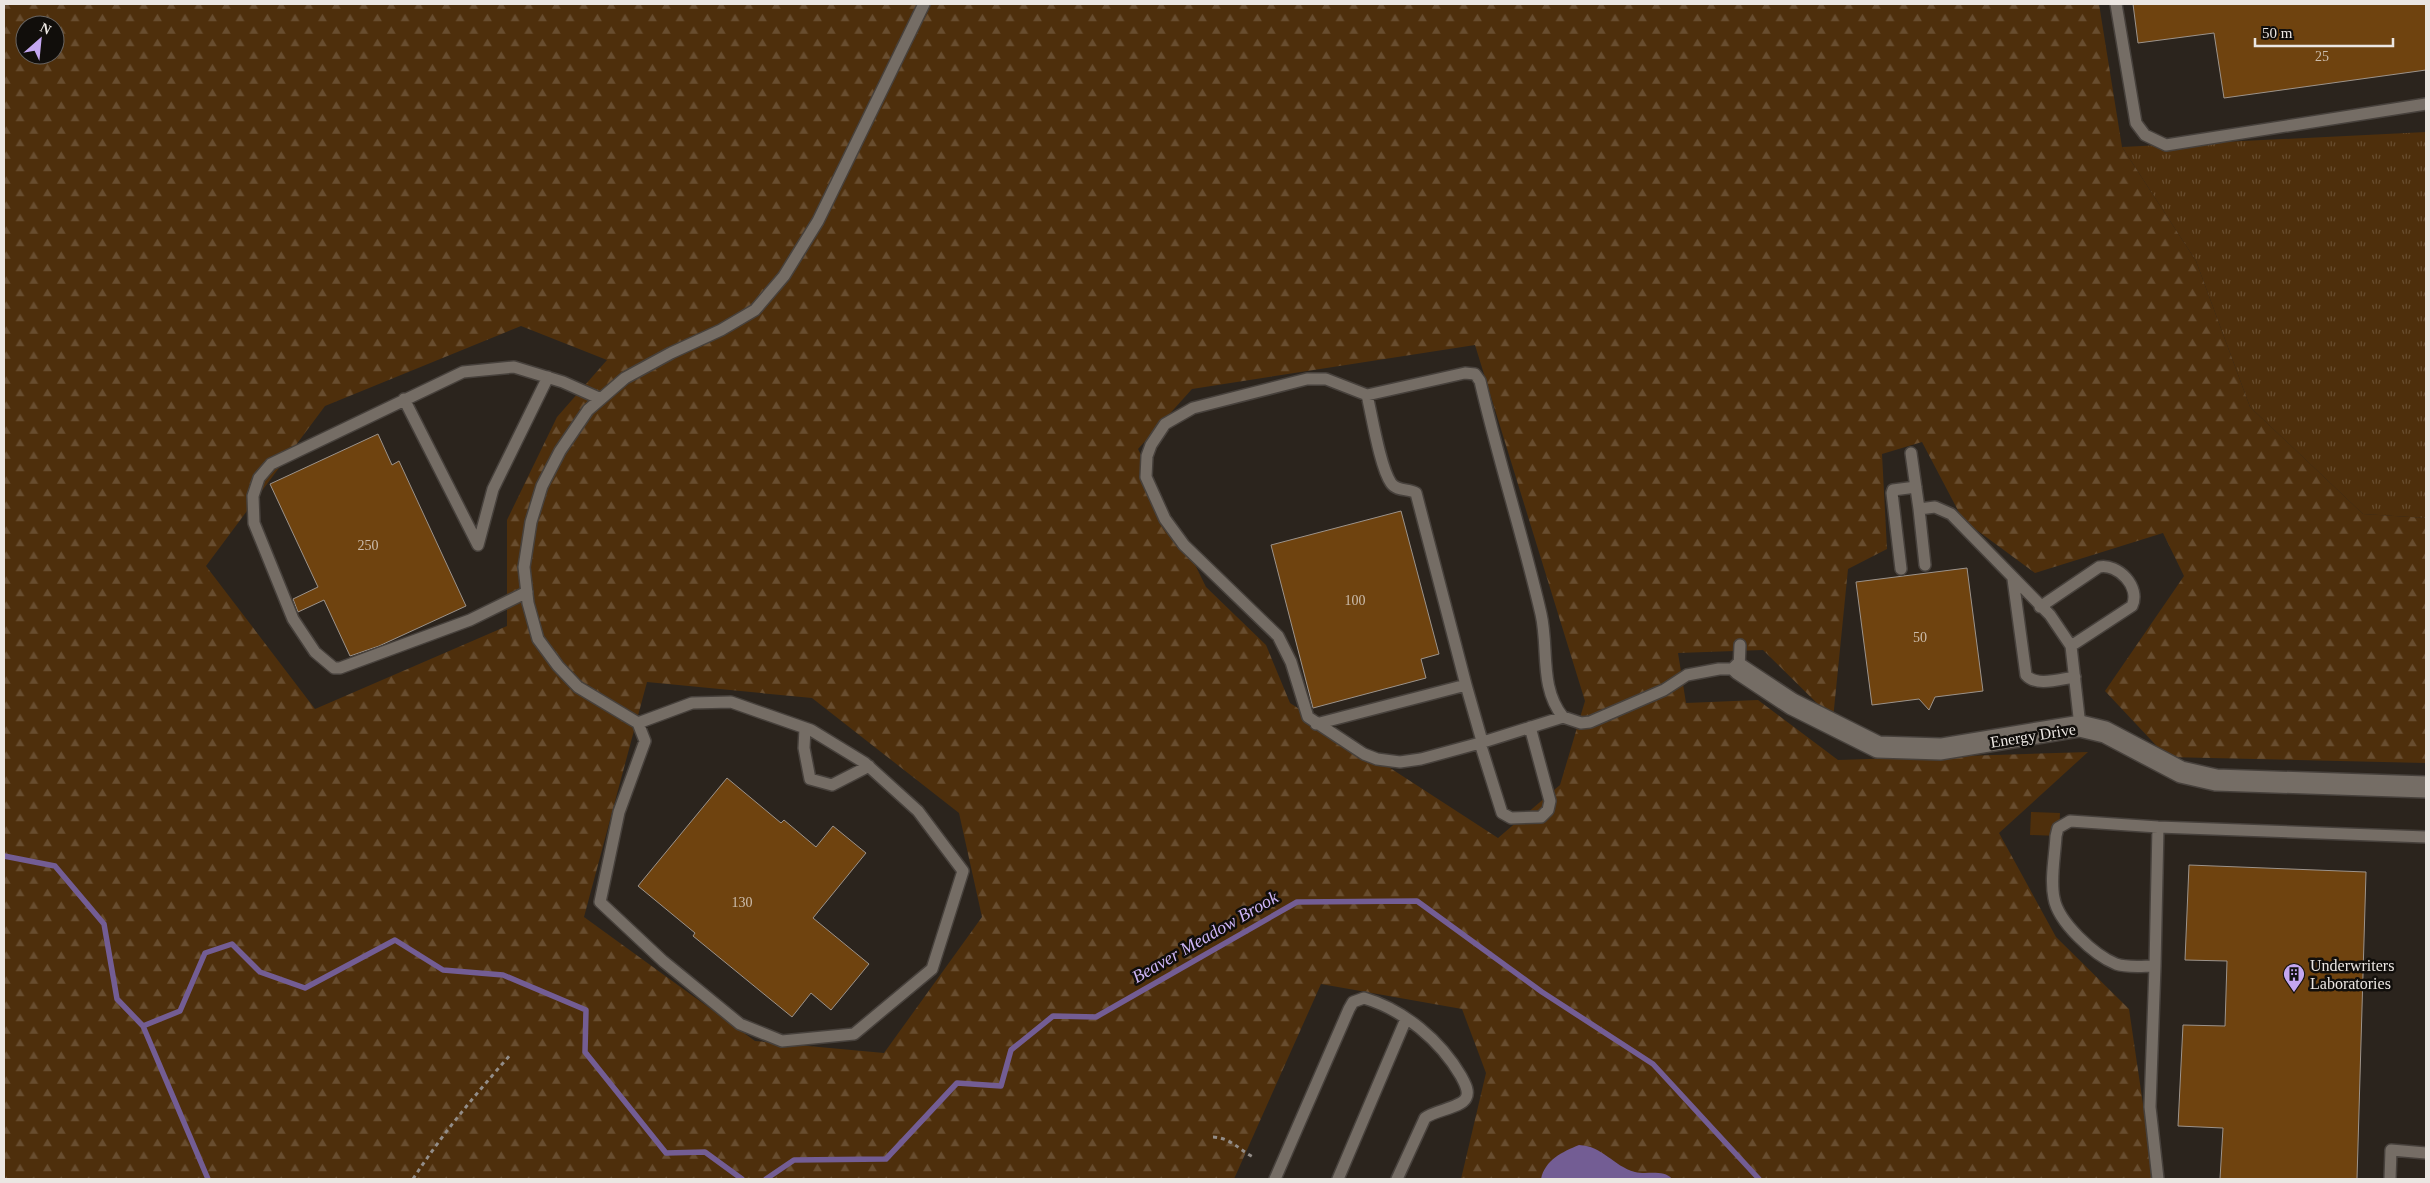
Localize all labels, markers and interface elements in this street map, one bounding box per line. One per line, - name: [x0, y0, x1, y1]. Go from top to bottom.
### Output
- north arrow: [15, 15, 65, 65]
- scale bar: [2255, 15, 2392, 47]
- text: N: [38, 20, 54, 38]
- text: 50 m: [2262, 25, 2293, 41]
- house number: 25: [2315, 49, 2329, 64]
- house number: 250: [358, 538, 379, 553]
- house number: 100: [1345, 593, 1366, 608]
- house number: 50: [1913, 630, 1927, 645]
- street label: Energy Drive: [1989, 720, 2077, 752]
- water label: Beaver Meadow Brook: [1128, 887, 1282, 987]
- house number: 130: [732, 895, 753, 910]
- place label: Underwriters Laboratories: [2310, 957, 2394, 992]
- building icon: Underwriters Laboratories: [2282, 962, 2306, 993]

